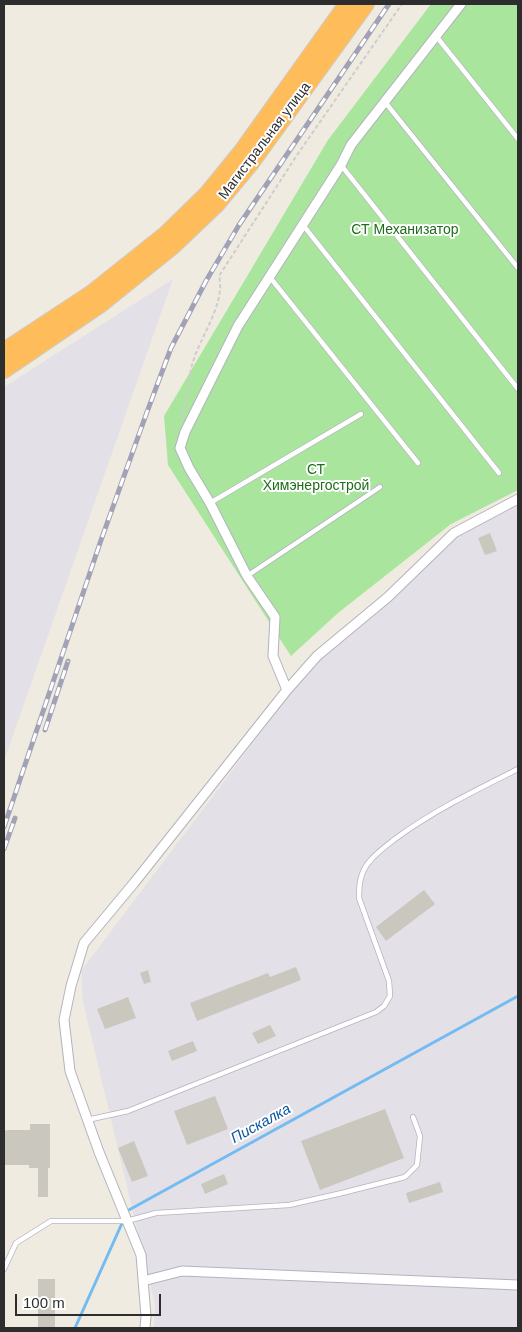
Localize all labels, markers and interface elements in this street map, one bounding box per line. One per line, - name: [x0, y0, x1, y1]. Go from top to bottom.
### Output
- street label: Магистральная улица: [215, 79, 315, 203]
- park label: СТ Механизатор: [351, 222, 459, 238]
- park label: СТ Химэнергострой: [263, 462, 369, 494]
- water label: Пискалка: [228, 1100, 294, 1148]
- scale bar: [18, 1284, 164, 1316]
- text: 100 m: [23, 1294, 65, 1311]

